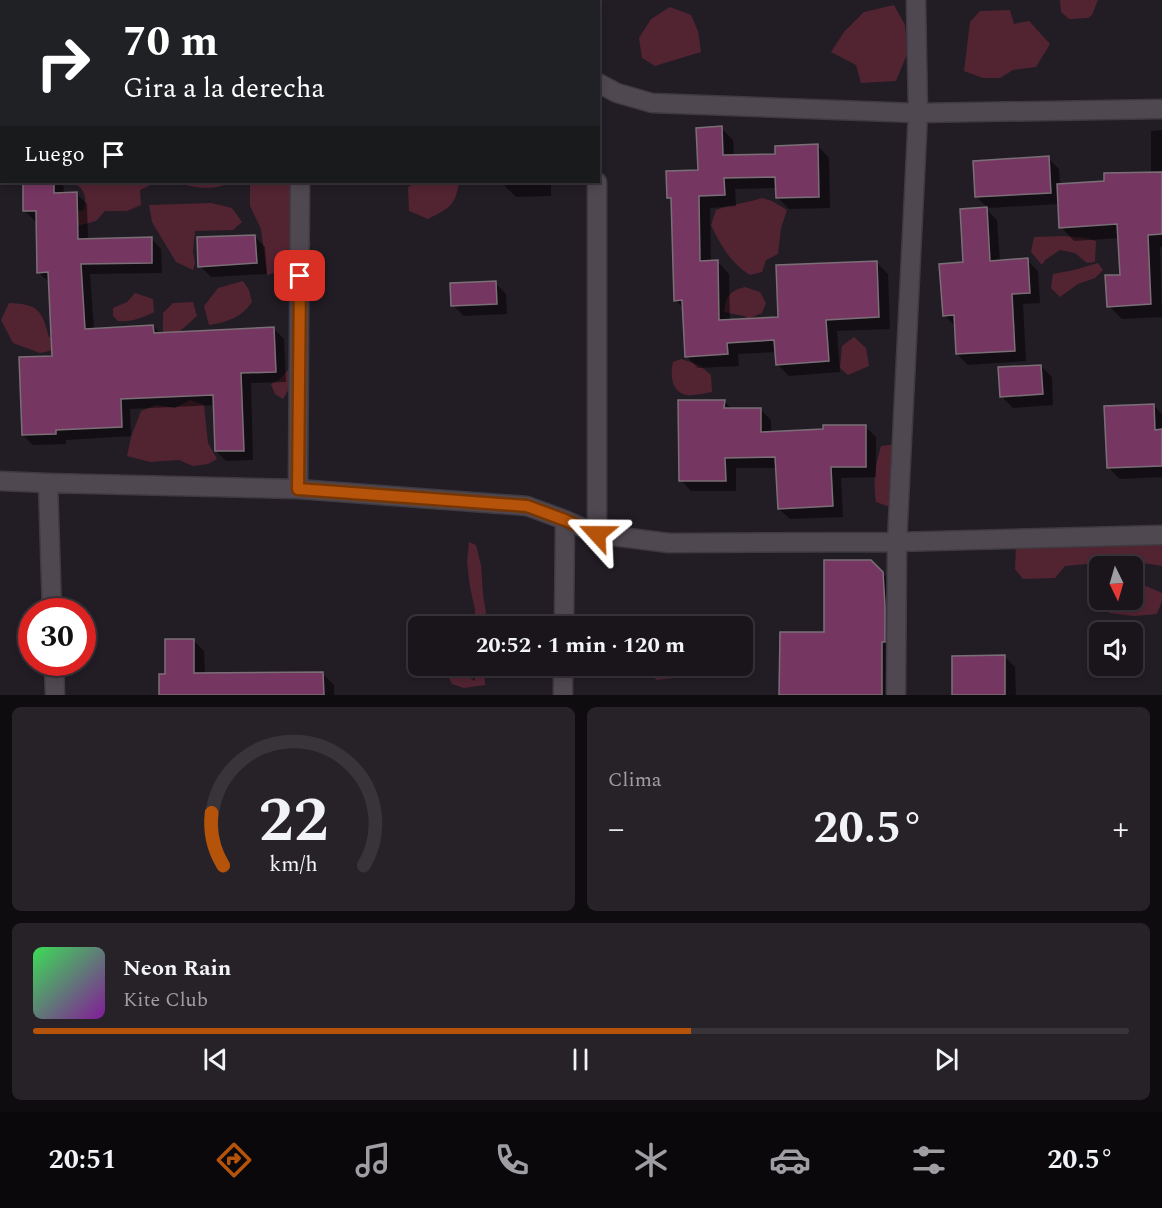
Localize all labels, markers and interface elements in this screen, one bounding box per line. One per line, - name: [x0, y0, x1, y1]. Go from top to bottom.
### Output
- text: 70 m: [123, 11, 218, 74]
- icon: right: [24, 24, 102, 102]
- text: Gira a la derecha: [123, 68, 325, 110]
- text: Luego: [24, 138, 85, 171]
- icon: arrive: [97, 138, 130, 171]
- pin: [274, 250, 325, 301]
- icon: arrive: [283, 259, 316, 292]
- position arrow: [565, 502, 629, 566]
- north arrow: [1089, 556, 1143, 610]
- map controls: [1089, 556, 1143, 676]
- speed limit sign: 30: [18, 598, 96, 676]
- button: sound: [1089, 622, 1143, 676]
- text: 20:52 · 1 min · 120 m: [476, 629, 685, 662]
- text: Clima: [608, 765, 662, 795]
- text: 22: [258, 774, 329, 869]
- text: 20.5°: [813, 794, 924, 863]
- text: −: [608, 804, 625, 854]
- text: +: [1112, 804, 1129, 854]
- text: km/h: [269, 848, 318, 881]
- text: Neon Rain: [123, 952, 231, 985]
- text: Kite Club: [123, 985, 208, 1015]
- icon: previous: [199, 1043, 232, 1076]
- icon: pause: [564, 1043, 597, 1076]
- icon: next: [930, 1043, 963, 1076]
- text: 20:51: [48, 1139, 116, 1181]
- icon: directions: [213, 1139, 255, 1181]
- icon: music: [352, 1139, 394, 1181]
- icon: phone: [491, 1139, 533, 1181]
- icon: climate: [630, 1139, 672, 1181]
- icon: car: [769, 1139, 811, 1181]
- icon: filters: [908, 1139, 950, 1181]
- text: 20.5°: [1047, 1139, 1113, 1181]

